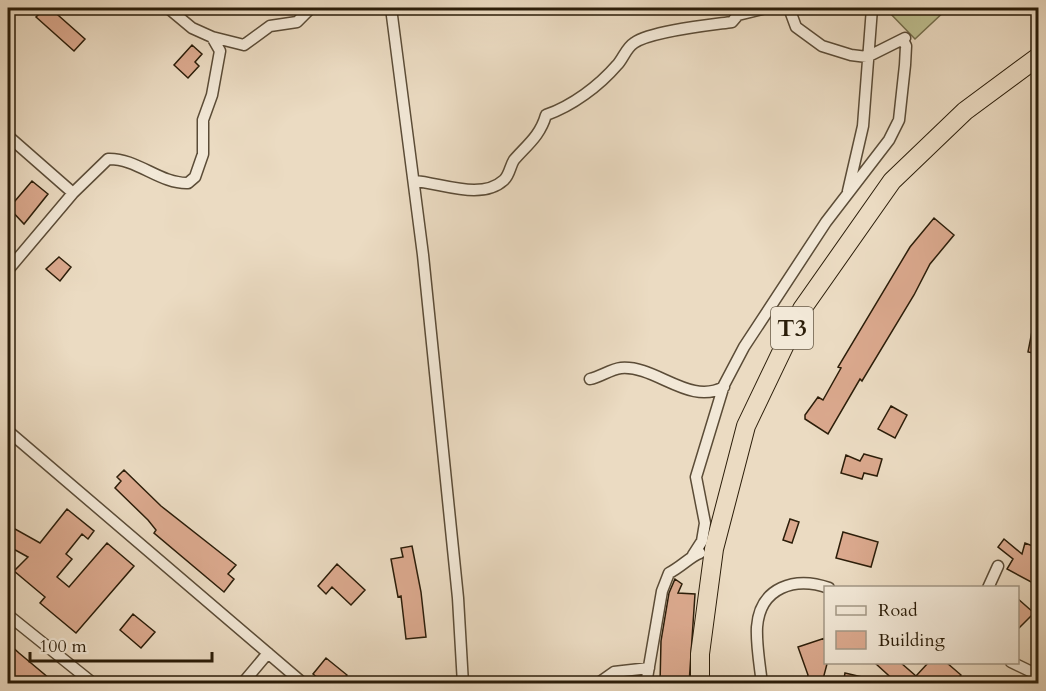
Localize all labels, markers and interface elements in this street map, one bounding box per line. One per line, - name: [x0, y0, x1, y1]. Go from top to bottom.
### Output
- road number: T3: [771, 307, 813, 349]
- legend: [824, 586, 1019, 664]
- text: Road: [878, 598, 918, 623]
- scale bar: [30, 625, 212, 663]
- text: Building: [878, 628, 946, 653]
- text: 100 m: [39, 634, 87, 659]

